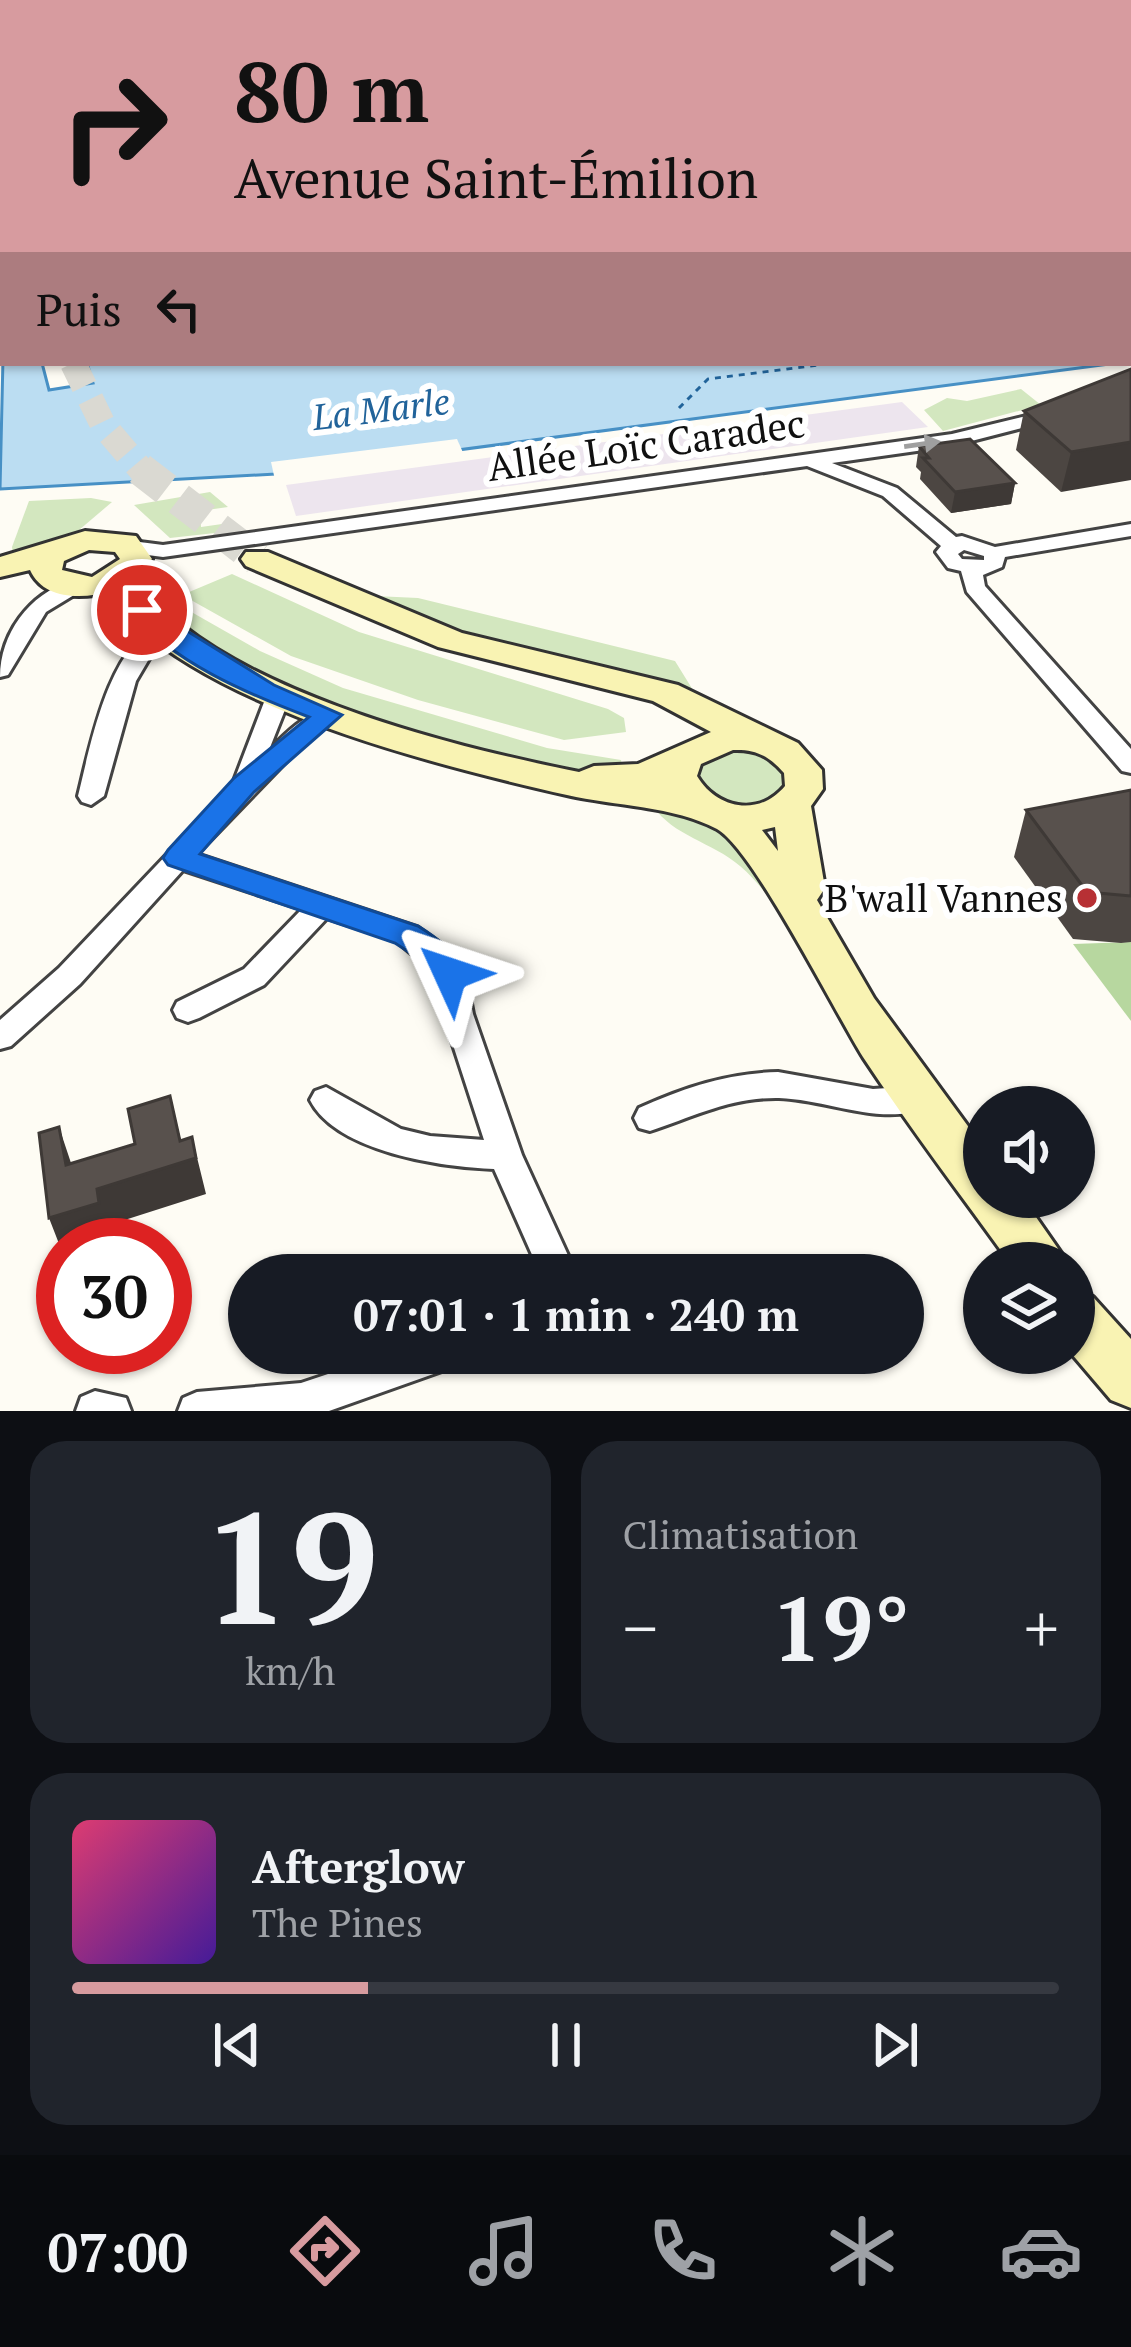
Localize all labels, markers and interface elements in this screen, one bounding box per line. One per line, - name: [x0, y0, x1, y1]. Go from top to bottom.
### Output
- text: 80 m: [234, 35, 429, 146]
- icon: right: [36, 48, 192, 204]
- text: Avenue Saint-Émilion: [234, 142, 758, 213]
- icon: left: [146, 276, 212, 342]
- text: Puis: [36, 279, 122, 339]
- water label: La Marle: [309, 377, 452, 440]
- street label: Allée Loïc Caradec: [484, 396, 808, 492]
- one-way arrow: [904, 434, 941, 453]
- pin: [91, 559, 193, 661]
- icon: arrive: [109, 577, 175, 643]
- place label: B'wall Vannes: [824, 871, 1063, 923]
- marker: B'wall Vannes: [1074, 885, 1100, 911]
- position arrow: [387, 911, 513, 1037]
- map controls: [963, 1086, 1095, 1374]
- button: sound: [963, 1086, 1095, 1218]
- speed limit sign: 30: [36, 1218, 192, 1374]
- button: layers: [963, 1242, 1095, 1374]
- text: 07:01 · 1 min · 240 m: [353, 1284, 799, 1344]
- text: 19: [202, 1462, 378, 1669]
- text: Climatisation: [623, 1508, 858, 1560]
- text: 19°: [771, 1567, 910, 1687]
- text: −: [623, 1583, 658, 1671]
- text: +: [1024, 1583, 1059, 1671]
- text: km/h: [245, 1644, 335, 1696]
- text: Afterglow: [252, 1836, 465, 1896]
- text: The Pines: [252, 1896, 423, 1948]
- icon: previous: [204, 2012, 270, 2078]
- icon: pause: [533, 2012, 599, 2078]
- icon: next: [862, 2012, 928, 2078]
- icon: directions: [283, 2209, 367, 2293]
- icon: music: [462, 2209, 546, 2293]
- icon: phone: [641, 2209, 725, 2293]
- icon: climate: [820, 2209, 904, 2293]
- icon: car: [999, 2209, 1083, 2293]
- text: 07:00: [48, 2216, 188, 2287]

